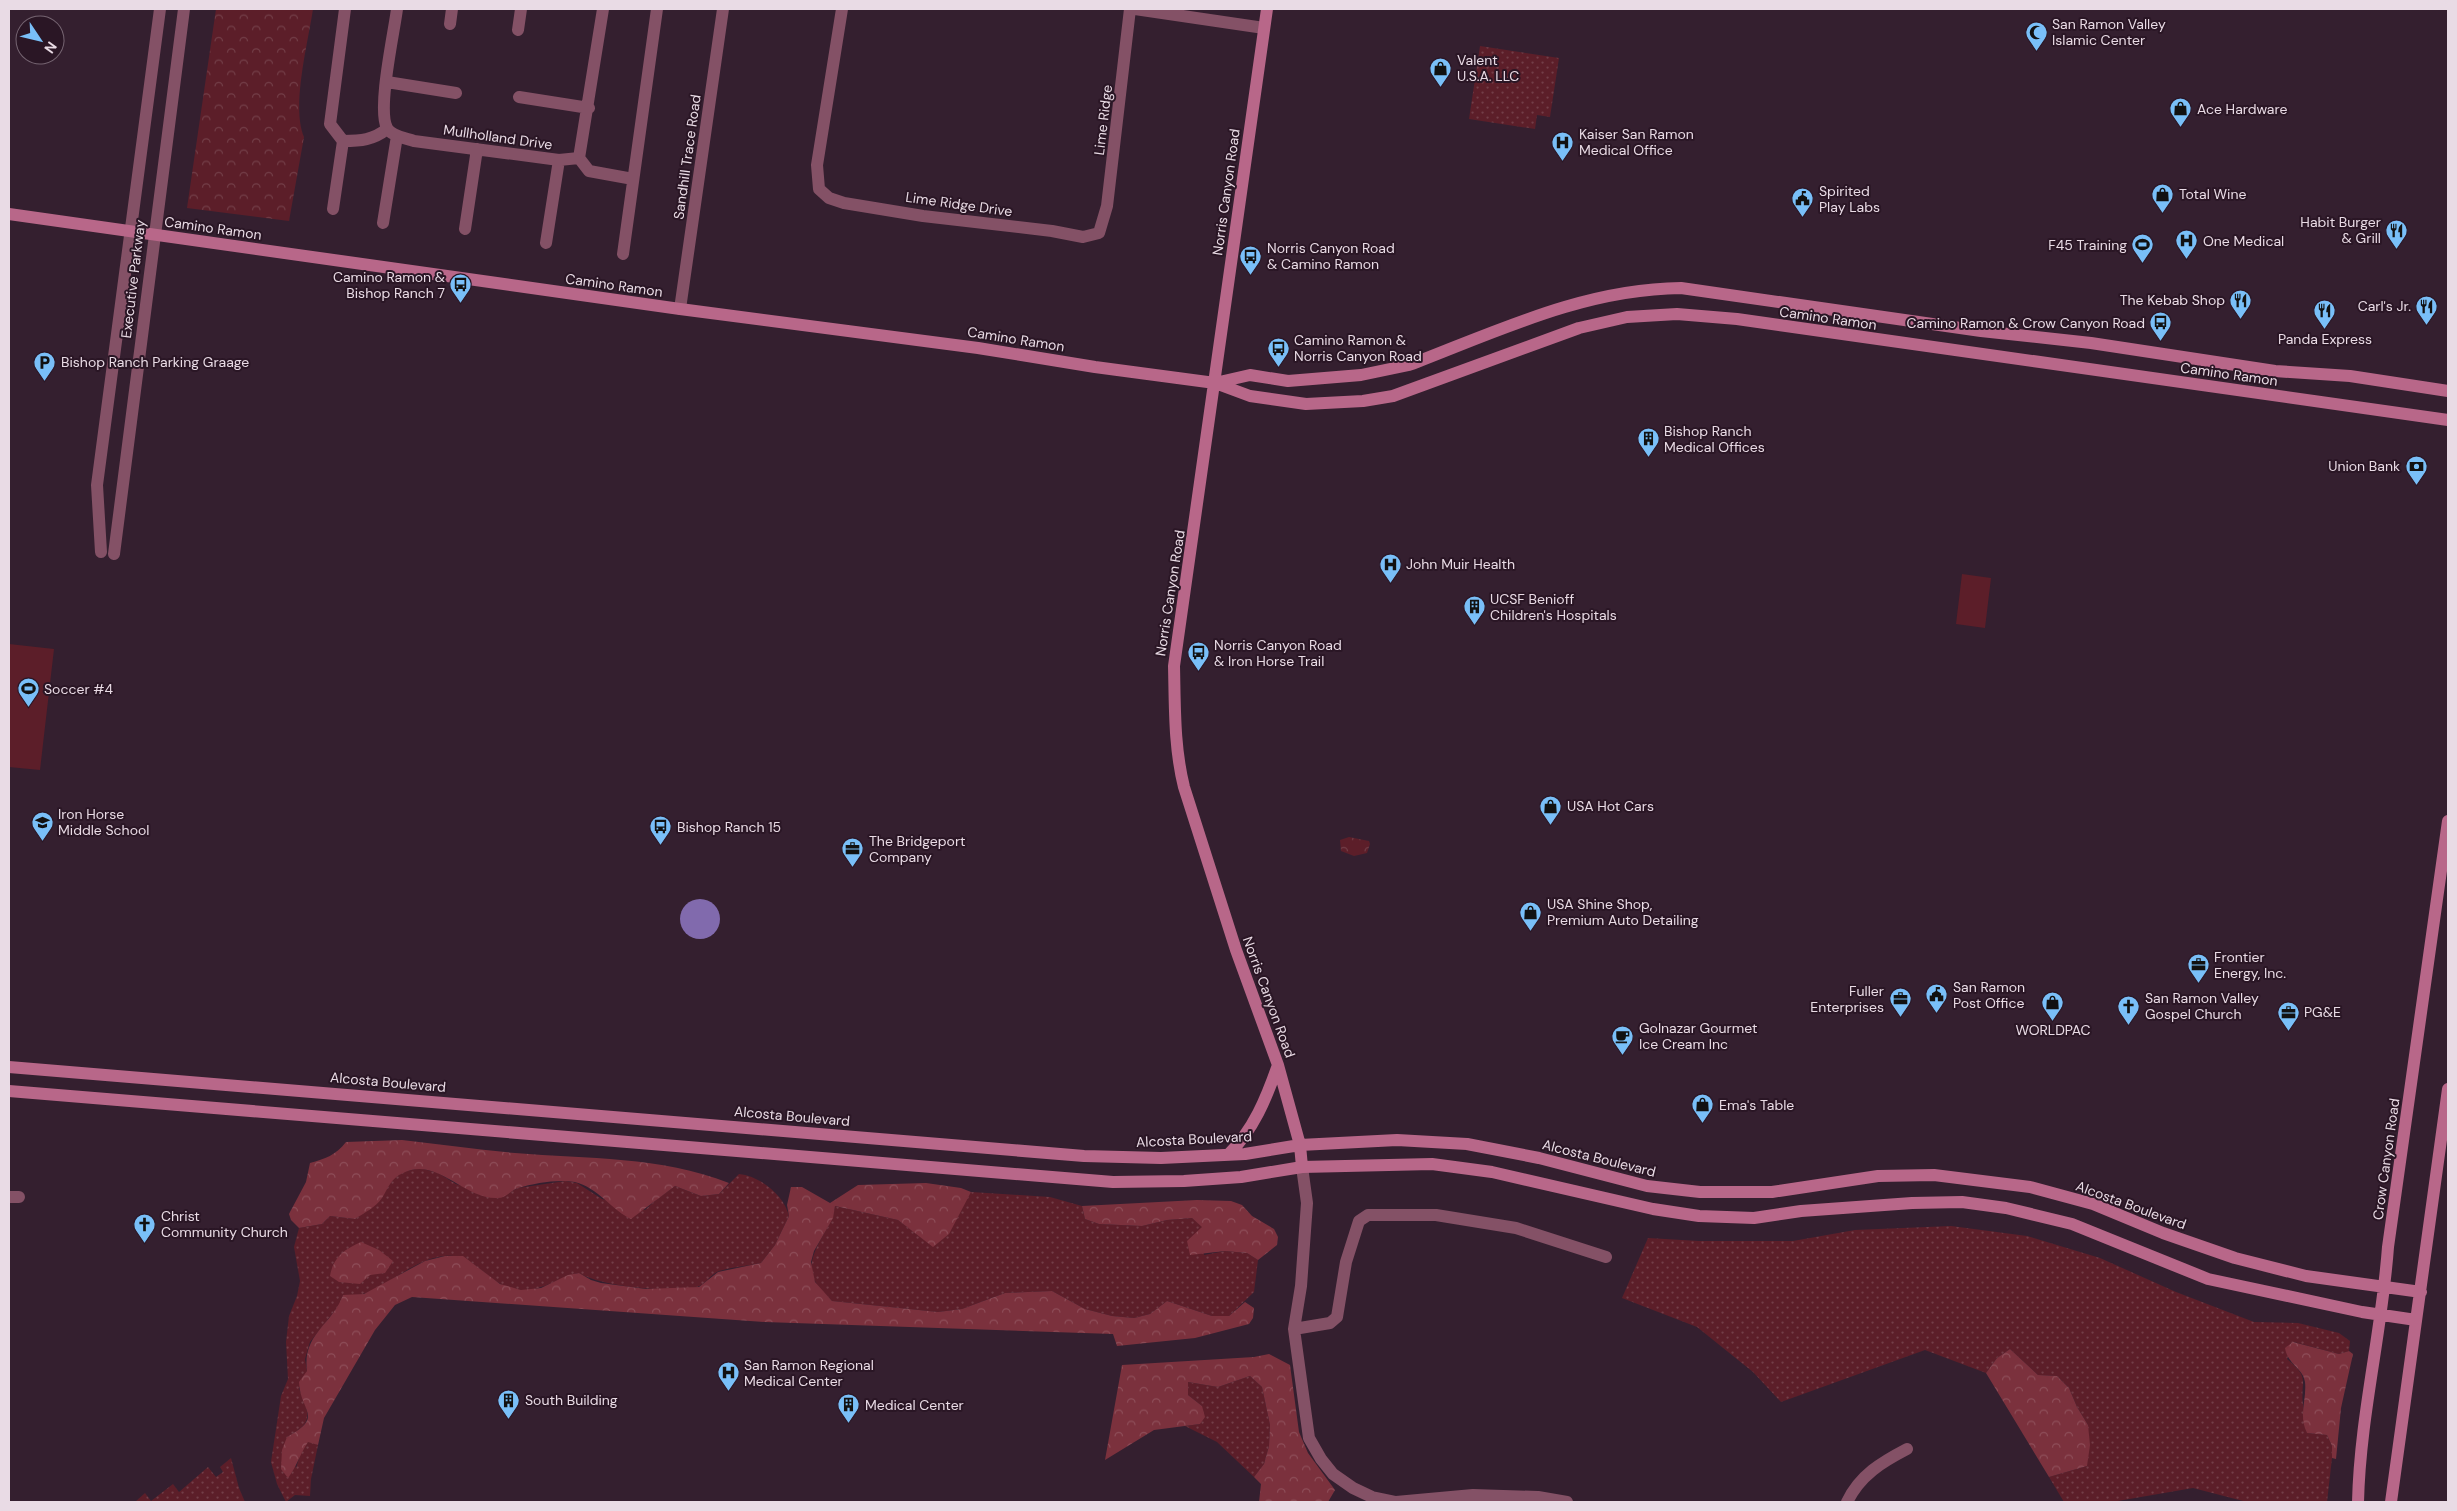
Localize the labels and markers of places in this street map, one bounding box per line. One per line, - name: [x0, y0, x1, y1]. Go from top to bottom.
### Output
- place label: San Ramon Valley Islamic Center: [2052, 15, 2166, 49]
- mosque icon: San Ramon Valley Islamic Center: [2024, 20, 2048, 51]
- place label: Valent U.S.A. LLC: [1457, 51, 1519, 85]
- shop icon: Valent U.S.A. LLC: [1429, 56, 1453, 87]
- shop icon: Ace Hardware: [2169, 97, 2193, 128]
- place label: Ace Hardware: [2197, 100, 2287, 118]
- place label: Kaiser San Ramon Medical Office: [1579, 125, 1694, 159]
- hospital icon: Kaiser San Ramon Medical Office: [1551, 130, 1575, 161]
- place label: Spirited Play Labs: [1819, 182, 1880, 216]
- shop icon: Total Wine: [2151, 182, 2175, 213]
- place label: Total Wine: [2179, 185, 2247, 203]
- public building icon: Spirited Play Labs: [1791, 187, 1815, 218]
- place label: Habit Burger & Grill: [2300, 213, 2381, 247]
- restaurant icon: Habit Burger & Grill: [2385, 218, 2409, 249]
- hospital icon: One Medical: [2175, 229, 2199, 260]
- place label: One Medical: [2203, 232, 2284, 250]
- sports icon: F45 Training: [2131, 233, 2155, 264]
- place label: F45 Training: [2048, 236, 2127, 254]
- place label: Norris Canyon Road & Camino Ramon: [1267, 239, 1395, 273]
- bus stop icon: Norris Canyon Road & Camino Ramon: [1239, 244, 1263, 275]
- place label: Camino Ramon & Bishop Ranch 7: [333, 268, 445, 302]
- bus stop icon: Camino Ramon & Bishop Ranch 7: [449, 273, 473, 304]
- restaurant icon: The Kebab Shop: [2229, 288, 2253, 319]
- place label: The Kebab Shop: [2120, 291, 2225, 309]
- restaurant icon: Carl's Jr.: [2415, 294, 2439, 325]
- place label: Carl's Jr.: [2358, 297, 2411, 315]
- restaurant icon: Panda Express: [2313, 299, 2337, 330]
- bus stop icon: Camino Ramon & Crow Canyon Road: [2149, 311, 2173, 342]
- place label: Camino Ramon & Crow Canyon Road: [1907, 314, 2145, 332]
- place label: Panda Express: [2278, 330, 2372, 348]
- place label: Camino Ramon & Norris Canyon Road: [1294, 331, 1422, 365]
- bus stop icon: Camino Ramon & Norris Canyon Road: [1266, 336, 1290, 367]
- parking icon: Bishop Ranch Parking Graage: [33, 350, 57, 381]
- place label: Bishop Ranch Parking Graage: [61, 353, 249, 371]
- place label: Bishop Ranch Medical Offices: [1664, 422, 1765, 456]
- building icon: Bishop Ranch Medical Offices: [1636, 427, 1660, 458]
- bank icon: Union Bank: [2404, 454, 2428, 485]
- place label: Union Bank: [2328, 457, 2400, 475]
- hospital icon: John Muir Health: [1378, 552, 1402, 583]
- place label: John Muir Health: [1406, 555, 1515, 573]
- place label: UCSF Benioff Children's Hospitals: [1490, 590, 1617, 624]
- building icon: UCSF Benioff Children's Hospitals: [1462, 595, 1486, 626]
- place label: Norris Canyon Road & Iron Horse Trail: [1214, 636, 1342, 670]
- bus stop icon: Norris Canyon Road & Iron Horse Trail: [1186, 641, 1210, 672]
- sports icon: Soccer #4: [16, 677, 40, 708]
- place label: Soccer #4: [44, 680, 114, 698]
- shop icon: USA Hot Cars: [1539, 794, 1563, 825]
- place label: USA Hot Cars: [1567, 797, 1654, 815]
- place label: Iron Horse Middle School: [58, 805, 149, 839]
- school or university icon: Iron Horse Middle School: [30, 810, 54, 841]
- bus stop icon: Bishop Ranch 15: [649, 815, 673, 846]
- place label: Bishop Ranch 15: [677, 818, 781, 836]
- place label: The Bridgeport Company: [869, 832, 966, 866]
- office icon: The Bridgeport Company: [841, 837, 865, 868]
- place label: USA Shine Shop, Premium Auto Detailing: [1547, 895, 1699, 929]
- shop icon: USA Shine Shop, Premium Auto Detailing: [1519, 900, 1543, 931]
- place label: Frontier Energy, Inc.: [2214, 948, 2286, 982]
- office icon: Frontier Energy, Inc.: [2186, 953, 2210, 984]
- place label: San Ramon Post Office: [1953, 978, 2025, 1012]
- place label: Fuller Enterprises: [1810, 982, 1884, 1016]
- public building icon: San Ramon Post Office: [1925, 983, 1949, 1014]
- office icon: Fuller Enterprises: [1888, 987, 1912, 1018]
- place label: San Ramon Valley Gospel Church: [2145, 989, 2259, 1023]
- shop icon: WORLDPAC: [2041, 990, 2065, 1021]
- church icon: San Ramon Valley Gospel Church: [2117, 994, 2141, 1025]
- office icon: PG&E: [2276, 1000, 2300, 1031]
- place label: PG&E: [2304, 1003, 2341, 1021]
- place label: Golnazar Gourmet Ice Cream Inc: [1639, 1019, 1757, 1053]
- place label: WORLDPAC: [2015, 1021, 2091, 1039]
- cafe icon: Golnazar Gourmet Ice Cream Inc: [1611, 1024, 1635, 1055]
- shop icon: Ema's Table: [1691, 1093, 1715, 1124]
- place label: Ema's Table: [1719, 1096, 1794, 1114]
- place label: Christ Community Church: [161, 1207, 288, 1241]
- church icon: Christ Community Church: [133, 1212, 157, 1243]
- place label: San Ramon Regional Medical Center: [744, 1356, 874, 1390]
- hospital icon: San Ramon Regional Medical Center: [716, 1361, 740, 1392]
- building icon: South Building: [497, 1388, 521, 1419]
- place label: South Building: [525, 1391, 618, 1409]
- building icon: Medical Center: [837, 1393, 861, 1424]
- place label: Medical Center: [865, 1396, 964, 1414]

